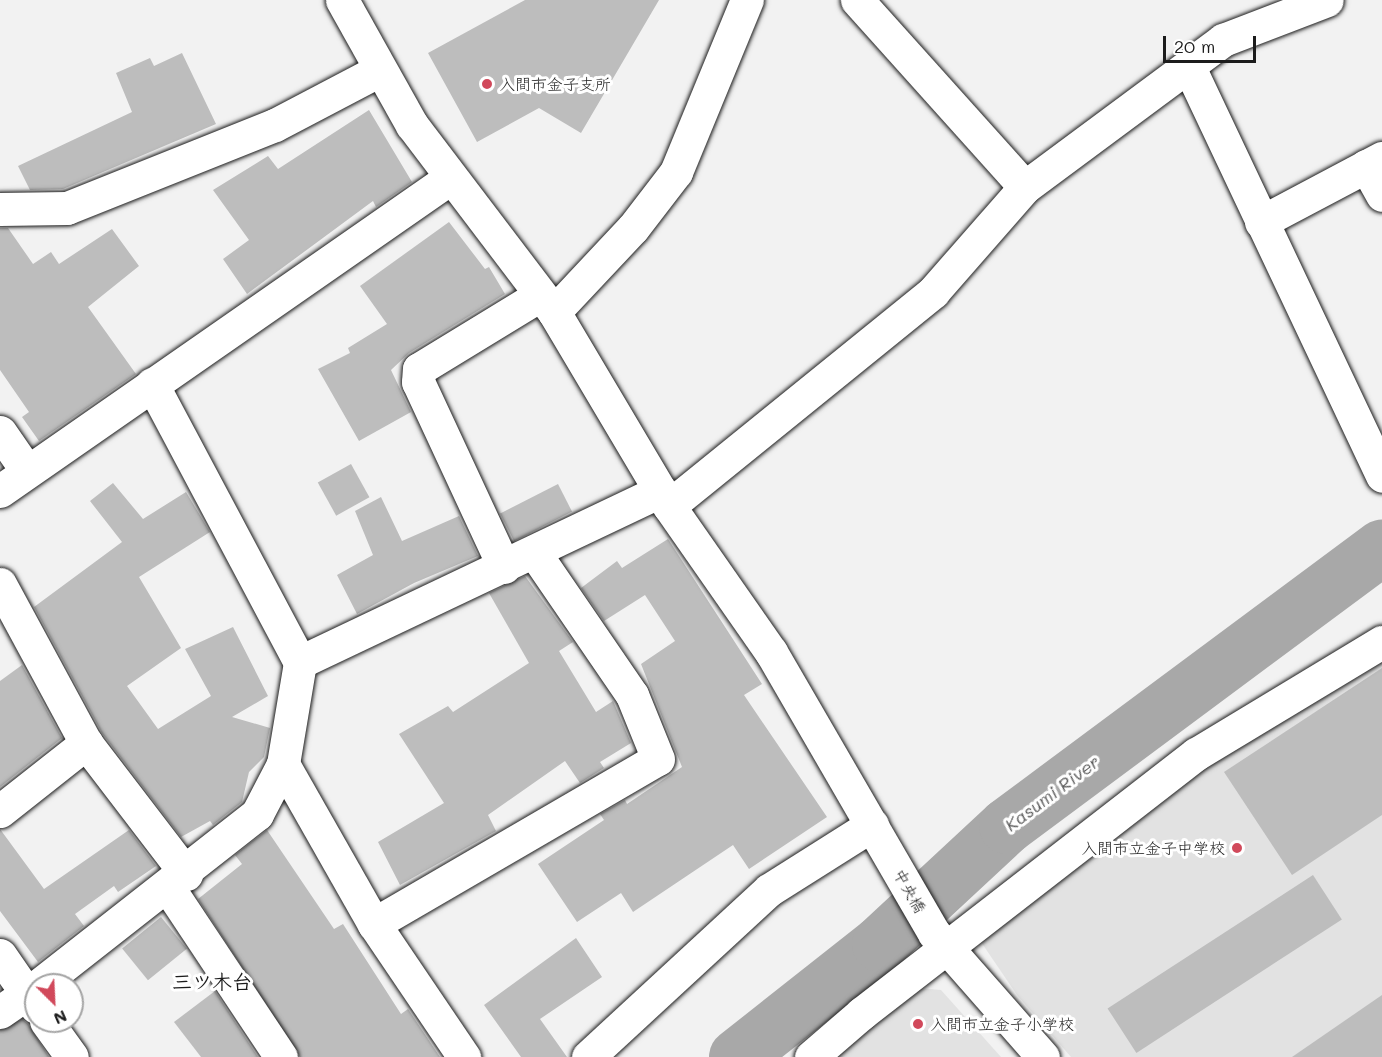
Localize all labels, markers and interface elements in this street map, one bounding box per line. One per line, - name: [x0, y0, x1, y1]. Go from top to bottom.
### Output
- scale bar: [1166, 24, 1259, 62]
- text: 20 m: [1174, 34, 1215, 58]
- place label: 入間市金子支所: [499, 74, 611, 94]
- marker: 入間市金子支所: [480, 77, 494, 91]
- water label: Kasumi River: [1000, 750, 1104, 836]
- place label: 入間市立金子中学校: [1081, 838, 1225, 858]
- marker: 入間市立金子中学校: [1230, 841, 1244, 855]
- street label: 中央橋: [890, 865, 930, 917]
- district label: 三ツ木台: [172, 969, 252, 993]
- north arrow: [24, 973, 84, 1033]
- text: N: [51, 1006, 71, 1030]
- place label: 入間市立金子小学校: [930, 1014, 1074, 1034]
- marker: 入間市立金子小学校: [911, 1017, 925, 1031]

